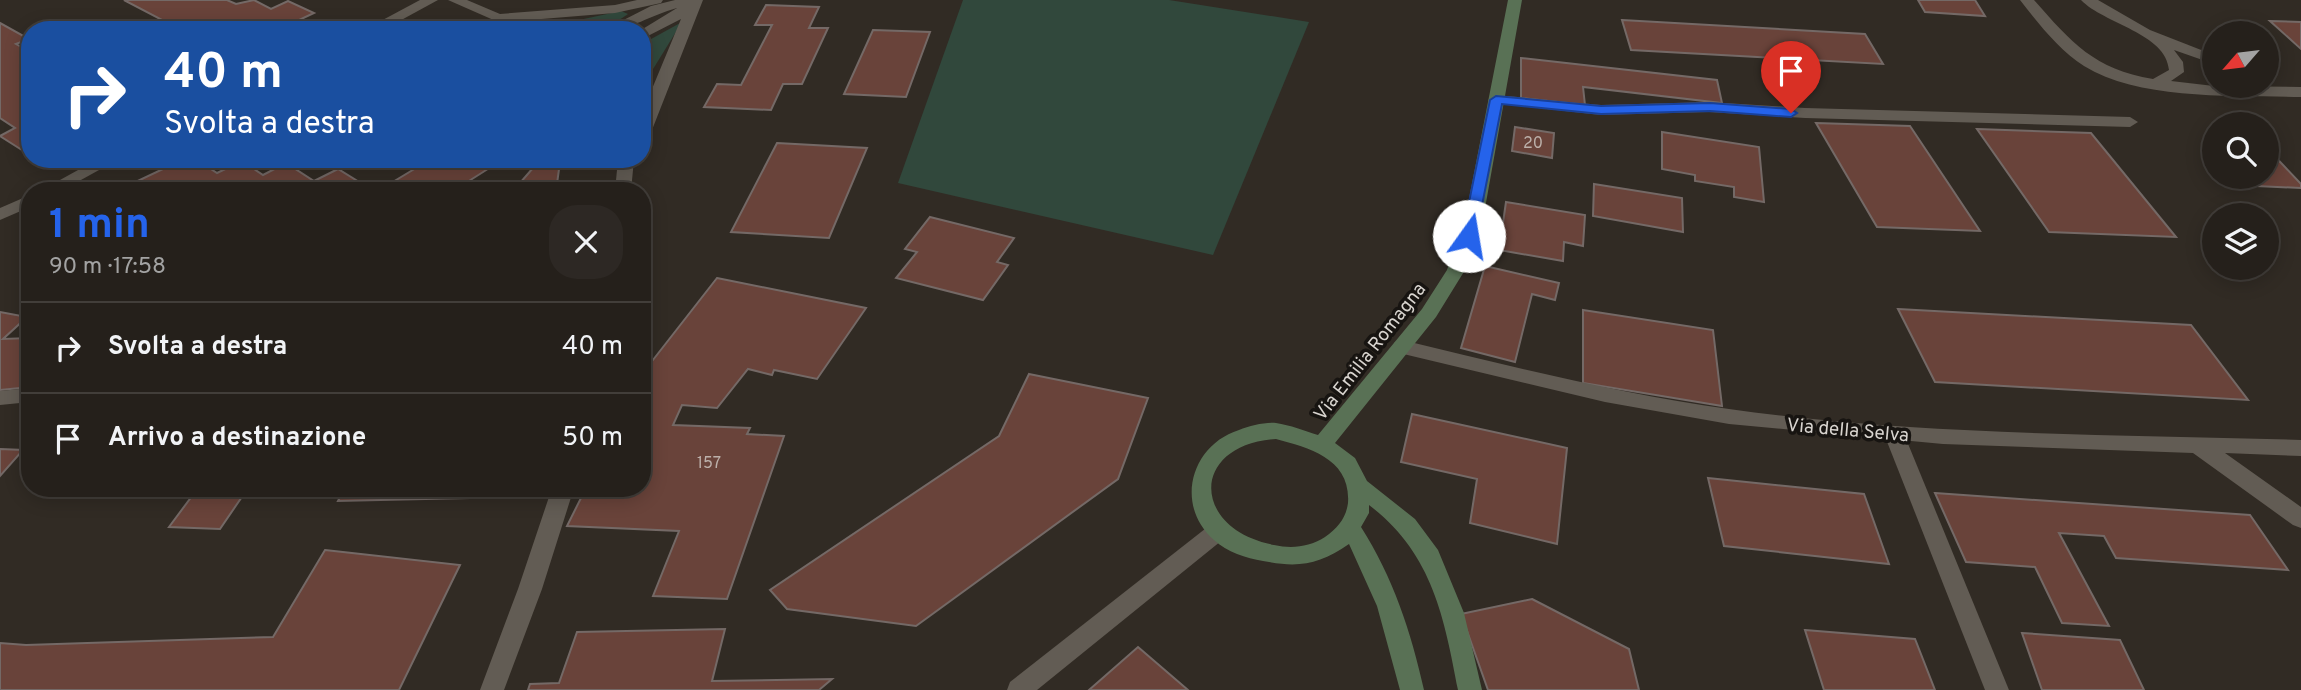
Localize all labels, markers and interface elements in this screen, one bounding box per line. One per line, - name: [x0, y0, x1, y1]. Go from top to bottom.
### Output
- north arrow: [2202, 21, 2278, 98]
- map controls: [2202, 21, 2279, 280]
- pin: [1761, 41, 1821, 113]
- text: 40 m: [164, 44, 283, 106]
- icon: right: [49, 49, 140, 140]
- icon: arrive: [1772, 52, 1810, 90]
- text: Svolta a destra: [164, 105, 375, 145]
- button: search: [2202, 112, 2279, 189]
- house number: 20: [1523, 134, 1543, 154]
- position arrow: [1432, 199, 1506, 273]
- text: 1 min: [49, 200, 150, 253]
- button: layers: [2202, 203, 2279, 280]
- button: close: [549, 205, 623, 279]
- text: 90 m · 17:58: [49, 253, 166, 282]
- street label: Via Emilia Romagna: [1309, 278, 1432, 426]
- icon: right: [49, 329, 87, 367]
- text: Svolta a destra: [108, 331, 287, 364]
- text: 40 m: [562, 331, 623, 364]
- street label: Via della Selva: [1786, 414, 1910, 448]
- icon: arrive: [49, 420, 87, 458]
- text: Arrivo a destinazione: [108, 422, 366, 455]
- text: 50 m: [562, 422, 623, 455]
- house number: 157: [697, 454, 721, 474]

